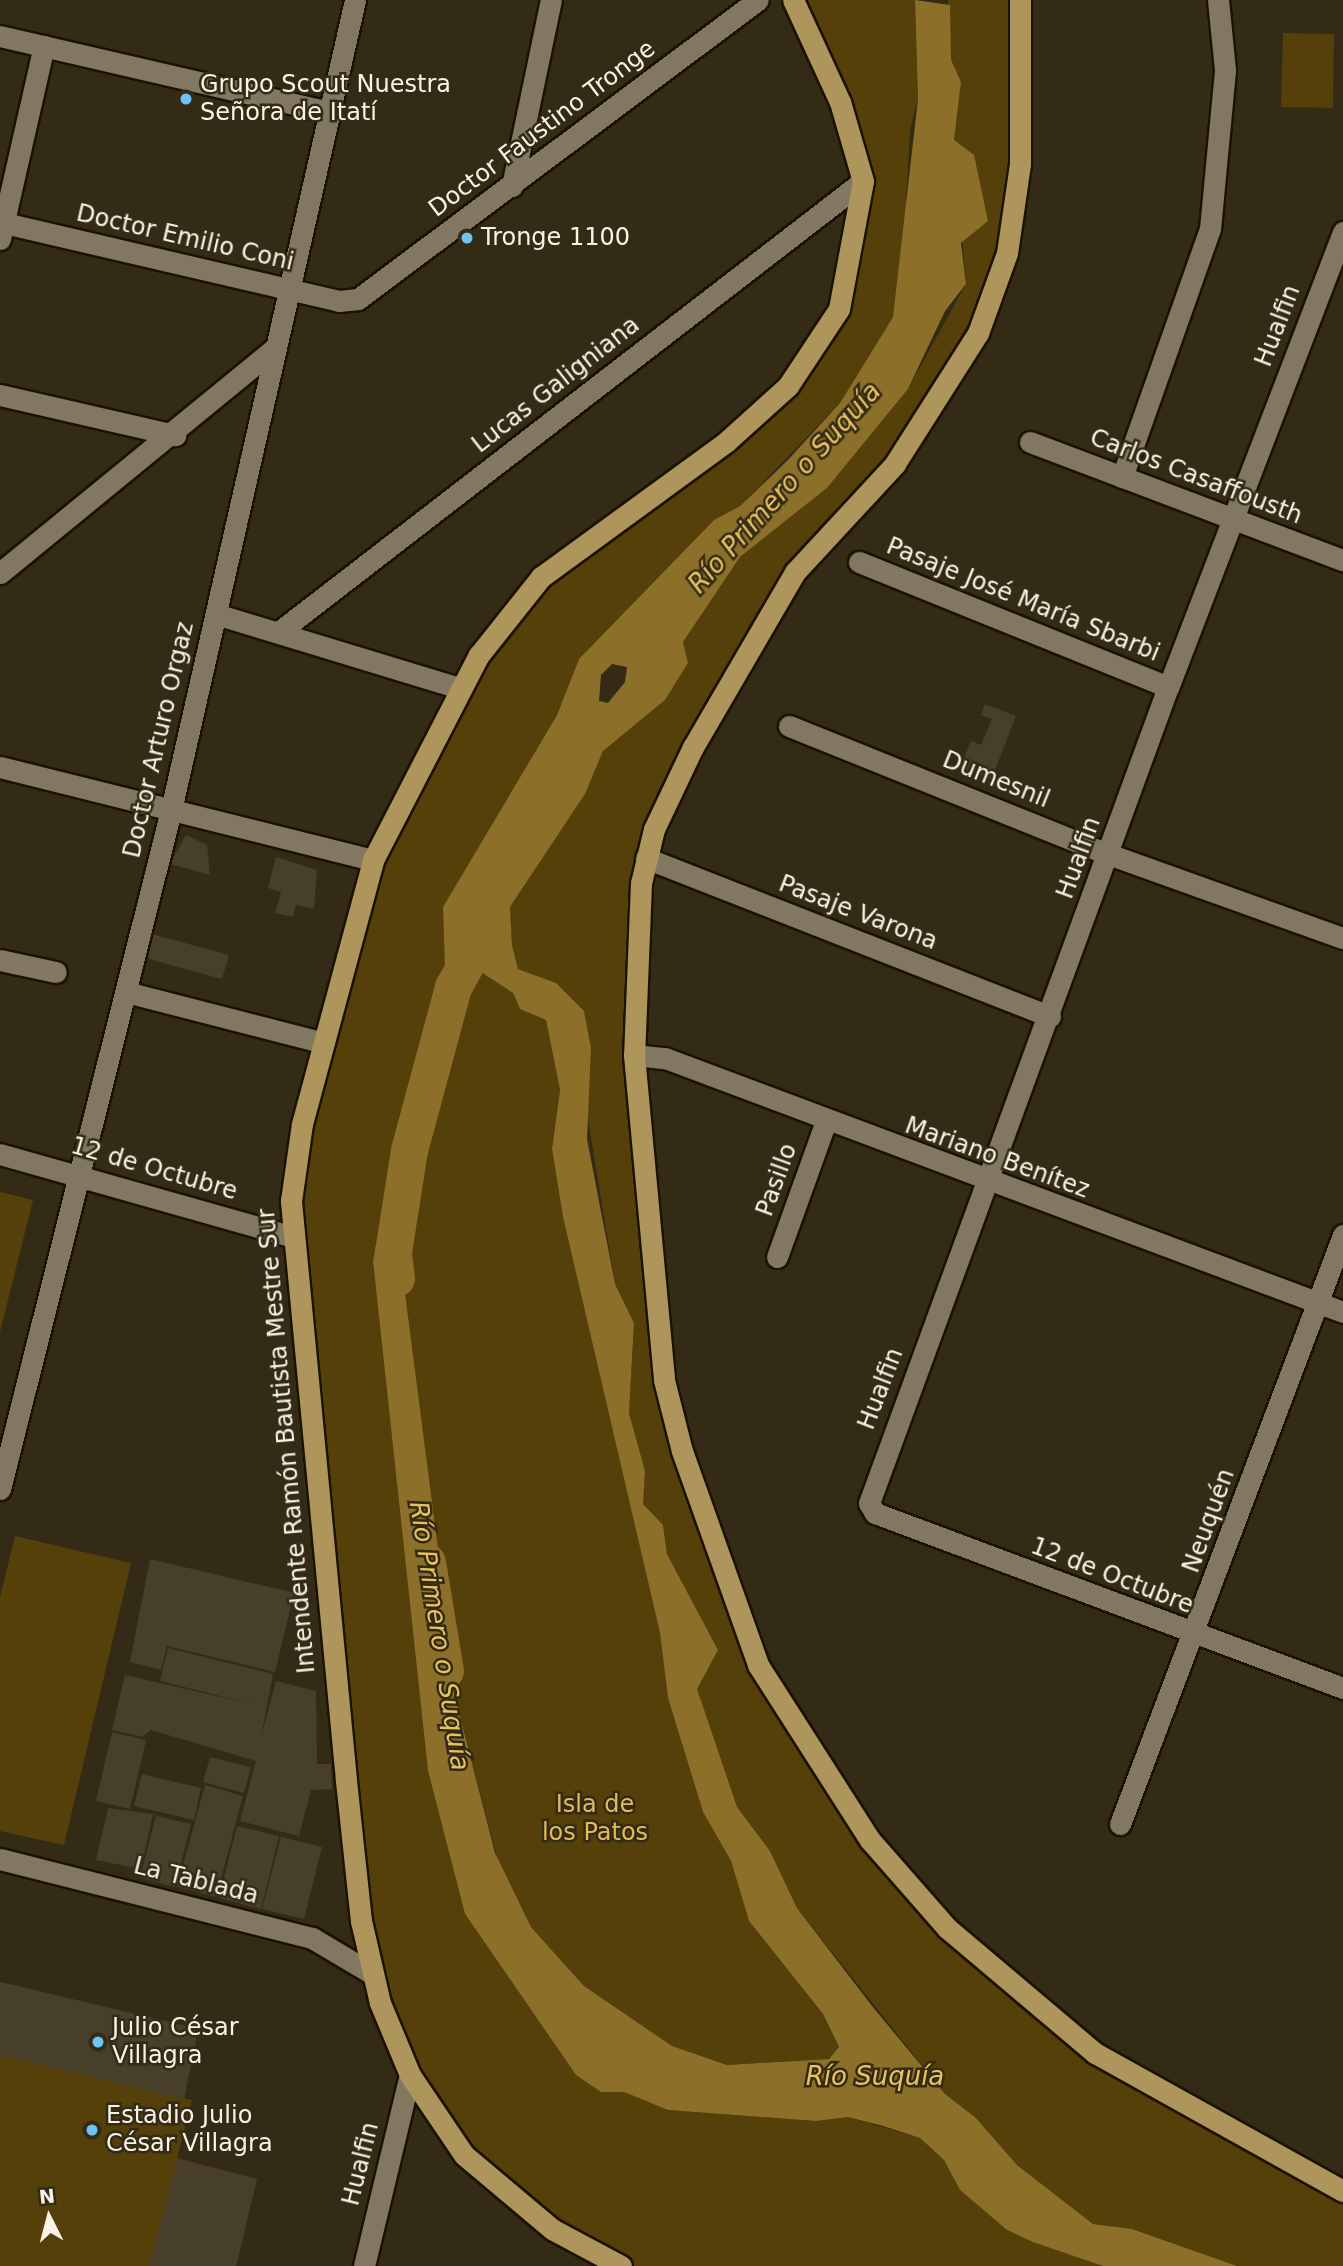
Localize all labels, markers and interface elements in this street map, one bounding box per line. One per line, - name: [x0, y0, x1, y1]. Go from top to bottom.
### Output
- street label: Doctor Faustino Tronge: [423, 34, 661, 224]
- place label: Grupo Scout Nuestra Señora de Itatí: [200, 71, 451, 127]
- marker: Grupo Scout Nuestra Señora de Itatí: [178, 91, 194, 107]
- street label: Doctor Emilio Coni: [74, 199, 296, 277]
- place label: Tronge 1100: [481, 224, 630, 252]
- marker: Tronge 1100: [459, 230, 475, 246]
- street label: Hualfin: [1249, 281, 1307, 371]
- street label: Lucas Galigniana: [467, 311, 645, 459]
- water label: Río Primero o Suquía: [682, 376, 888, 600]
- street label: Carlos Casaffousth: [1086, 423, 1306, 531]
- street label: Pasaje José María Sbarbi: [882, 532, 1164, 668]
- street label: Doctor Arturo Orgaz: [118, 619, 200, 861]
- street label: Dumesnil: [938, 746, 1054, 814]
- street label: Hualfin: [1051, 813, 1107, 903]
- street label: Pasaje Varona: [775, 870, 941, 956]
- street label: Mariano Benítez: [901, 1111, 1093, 1205]
- street label: 12 de Octubre: [67, 1131, 241, 1207]
- street label: Pasillo: [751, 1140, 803, 1220]
- street label: Intendente Ramón Bautista Mestre Sur: [252, 1207, 322, 1675]
- street label: Hualfin: [852, 1344, 910, 1434]
- street label: Neuquén: [1177, 1465, 1241, 1577]
- water label: Río Primero o Suquía: [402, 1499, 476, 1773]
- street label: 12 de Octubre: [1027, 1532, 1197, 1620]
- park label: Isla de los Patos: [542, 1791, 648, 1847]
- street label: La Tablada: [131, 1852, 261, 1910]
- place label: Julio César Villagra: [112, 2014, 239, 2070]
- marker: Julio César Villagra: [90, 2034, 106, 2050]
- water label: Río Suquía: [806, 2061, 944, 2093]
- place label: Estadio Julio César Villagra: [106, 2102, 273, 2158]
- street label: Hualfin: [337, 2119, 385, 2209]
- marker: Estadio Julio César Villagra: [84, 2122, 100, 2138]
- north arrow: [14, 2182, 84, 2252]
- text: N: [38, 2184, 56, 2208]

